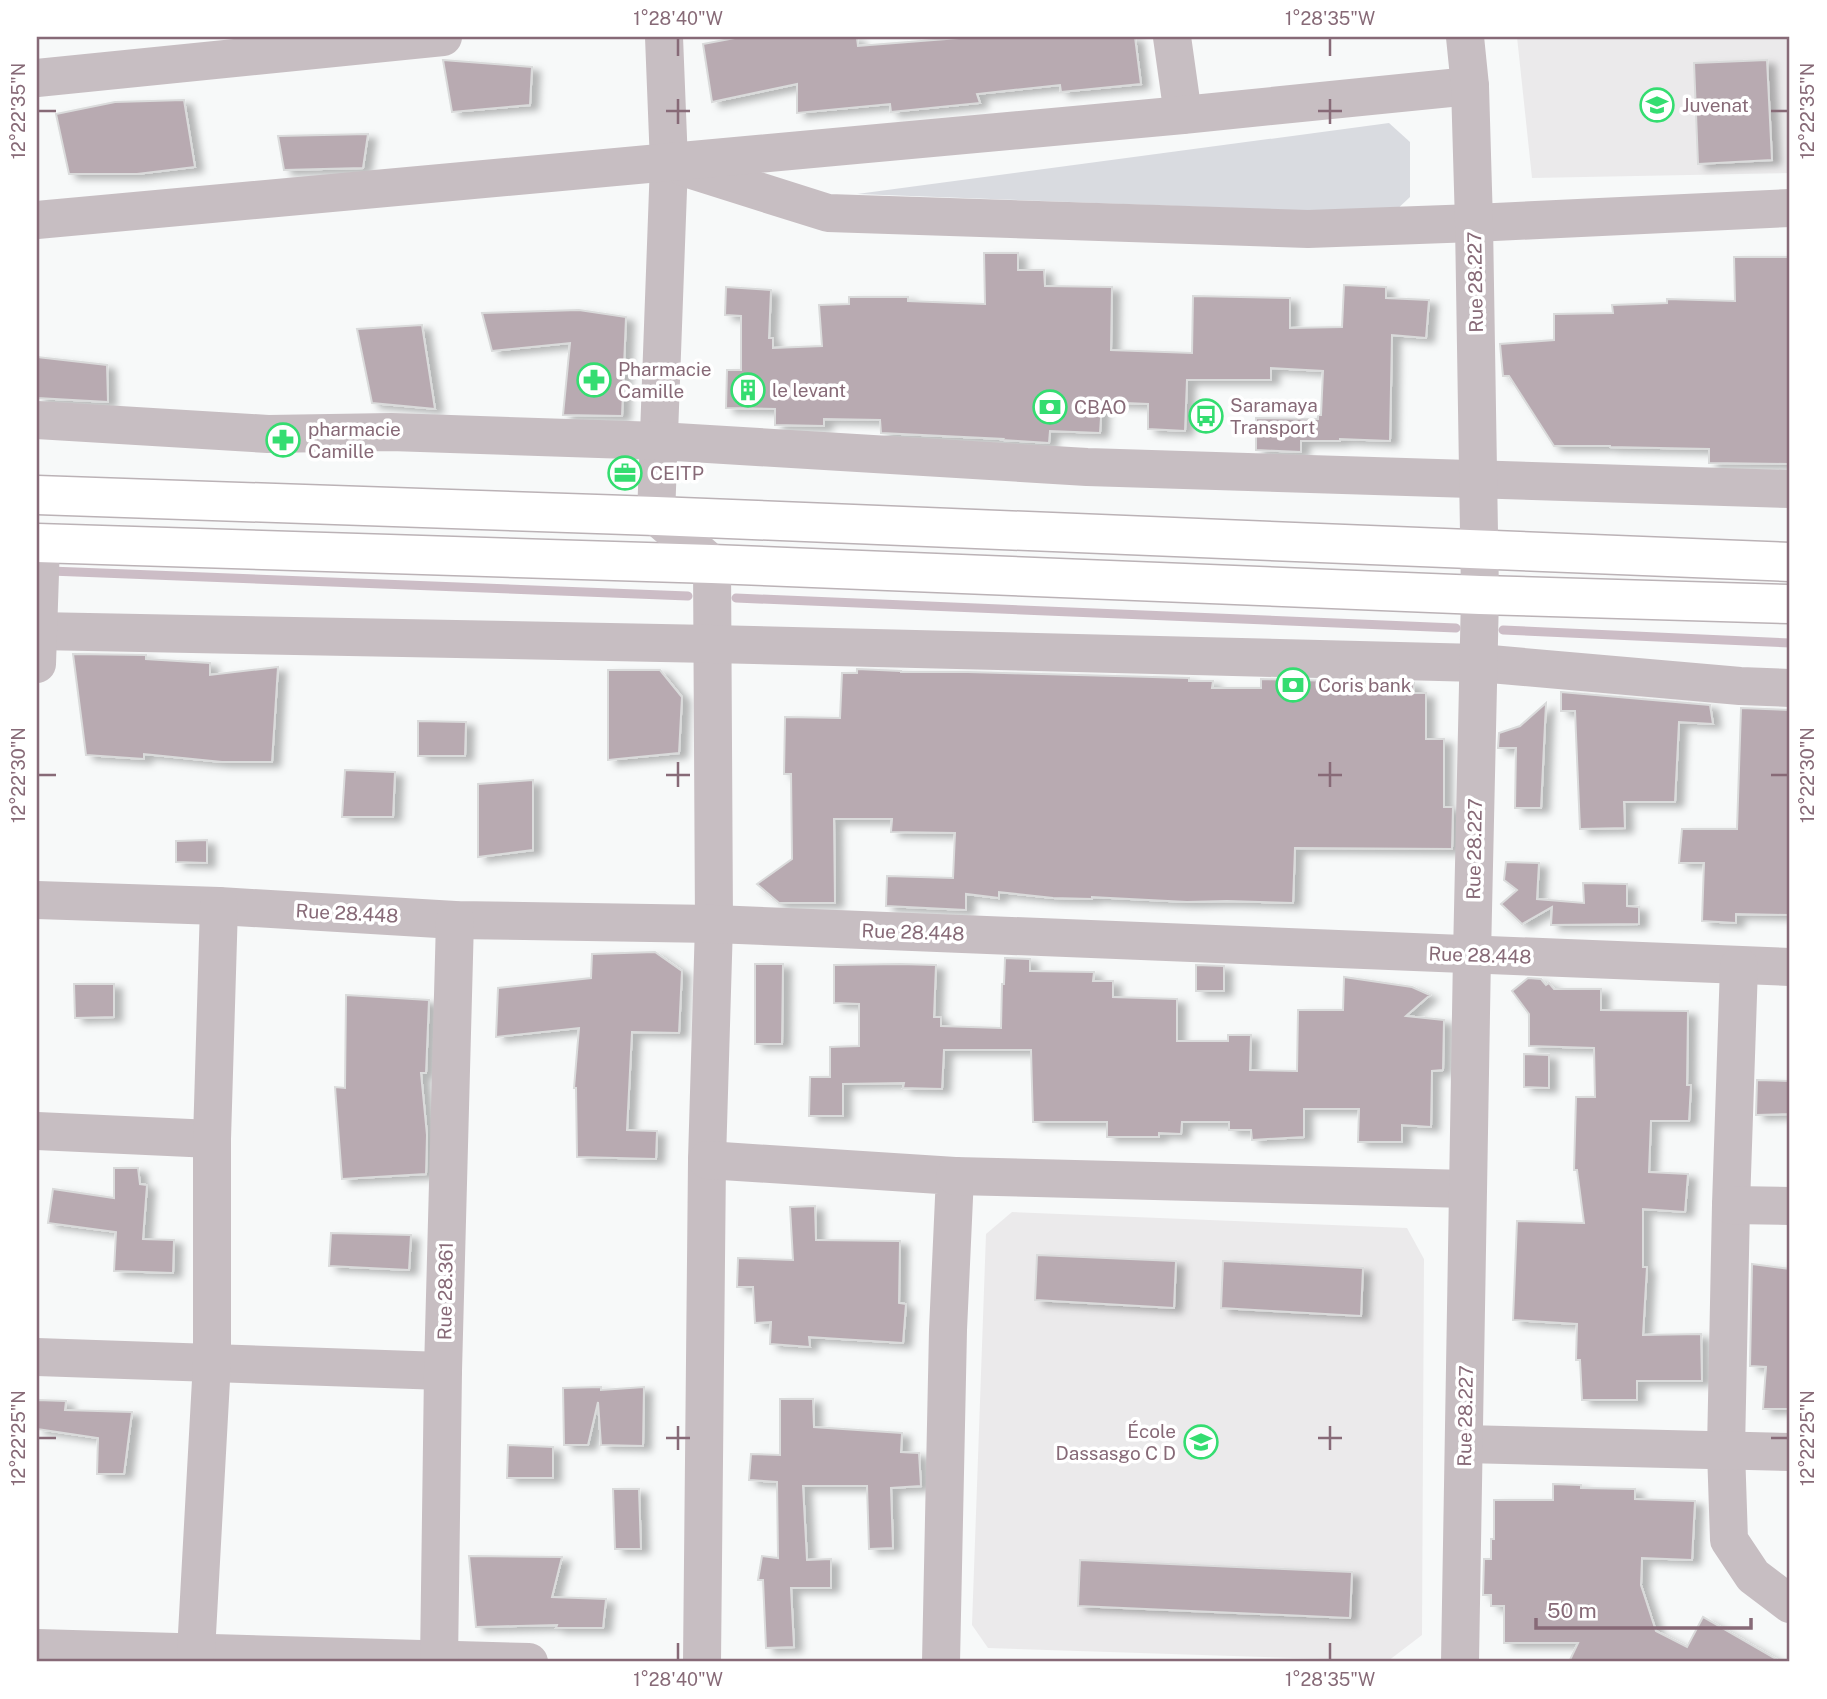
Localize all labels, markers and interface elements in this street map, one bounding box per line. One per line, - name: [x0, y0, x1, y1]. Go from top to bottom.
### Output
- text: 1°28'40"W: [633, 8, 723, 29]
- text: 1°28'35"W: [1285, 8, 1375, 29]
- text: 12°22'35"N: [8, 63, 29, 159]
- text: 12°22'35"N: [1797, 63, 1818, 159]
- school or university icon: Juvenat: [1638, 86, 1676, 124]
- place label: Juvenat: [1682, 94, 1749, 116]
- street label: Rue 28.227: [1463, 231, 1487, 333]
- place label: Pharmacie Camille: [618, 358, 712, 402]
- pharmacy icon: Pharmacie Camille: [575, 361, 613, 399]
- building icon: le levant: [729, 371, 767, 409]
- place label: le levant: [772, 379, 846, 401]
- bank icon: CBAO: [1031, 388, 1069, 426]
- place label: Saramaya Transport: [1230, 394, 1318, 438]
- place label: CBAO: [1074, 396, 1127, 418]
- bus stop icon: Saramaya Transport: [1187, 397, 1225, 435]
- place label: pharmacie Camille: [308, 418, 401, 462]
- pharmacy icon: pharmacie Camille: [264, 421, 302, 459]
- office icon: CEITP: [606, 454, 644, 492]
- place label: CEITP: [650, 462, 704, 484]
- bank icon: Coris bank: [1274, 666, 1312, 704]
- place label: Coris bank: [1318, 674, 1412, 696]
- text: 12°22'30"N: [8, 727, 29, 823]
- text: 12°22'30"N: [1797, 727, 1818, 823]
- street label: Rue 28.227: [1462, 798, 1486, 900]
- street label: Rue 28.448: [295, 899, 399, 927]
- street label: Rue 28.448: [861, 919, 965, 945]
- street label: Rue 28.448: [1428, 942, 1532, 968]
- street label: Rue 28.361: [433, 1242, 457, 1340]
- street label: Rue 28.227: [1453, 1365, 1477, 1467]
- text: 12°22'25"N: [8, 1390, 29, 1486]
- text: 12°22'25"N: [1797, 1390, 1818, 1486]
- place label: École Dassasgo C D: [1056, 1420, 1176, 1464]
- school or university icon: École Dassasgo C D: [1182, 1423, 1220, 1461]
- scale bar: [1536, 1587, 1752, 1631]
- text: 50 m: [1547, 1598, 1597, 1623]
- text: 1°28'40"W: [633, 1669, 723, 1690]
- text: 1°28'35"W: [1285, 1669, 1375, 1690]

